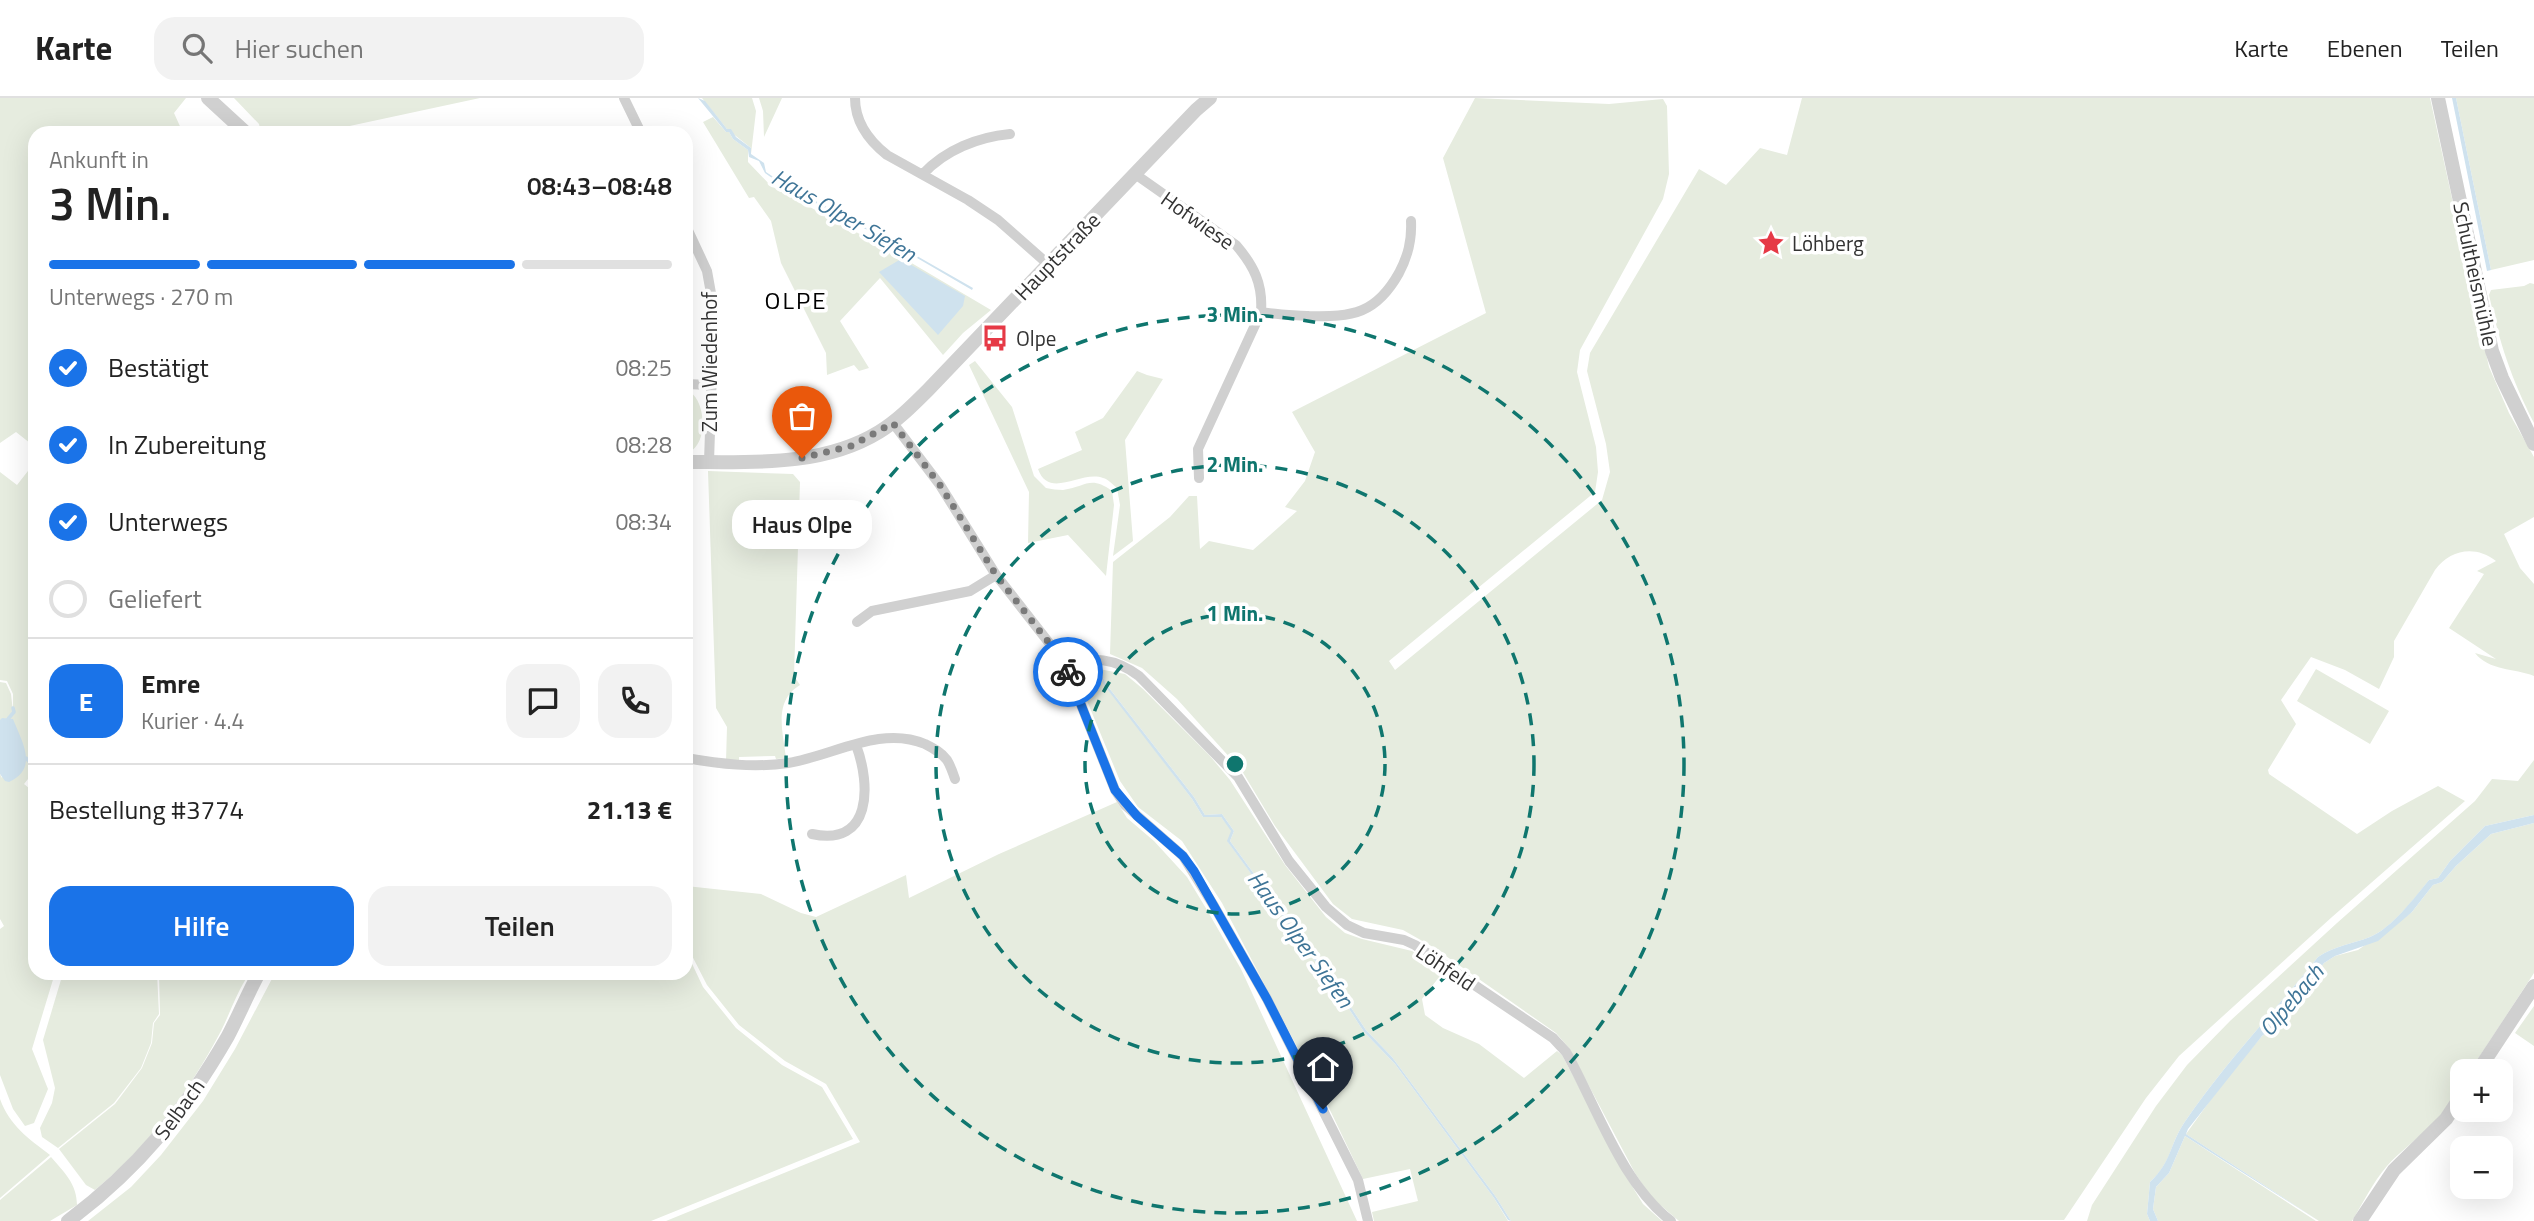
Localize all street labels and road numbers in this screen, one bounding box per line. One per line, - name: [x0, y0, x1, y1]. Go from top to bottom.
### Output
- street label: Hofwiese: [1155, 183, 1241, 257]
- street label: Schultheismühle: [2445, 199, 2507, 349]
- street label: Hauptstraße: [1007, 205, 1107, 307]
- street label: Zum Wiedenhof: [693, 292, 725, 432]
- street label: Löhfeld: [1410, 935, 1482, 999]
- street label: Selbach: [146, 1072, 212, 1146]

